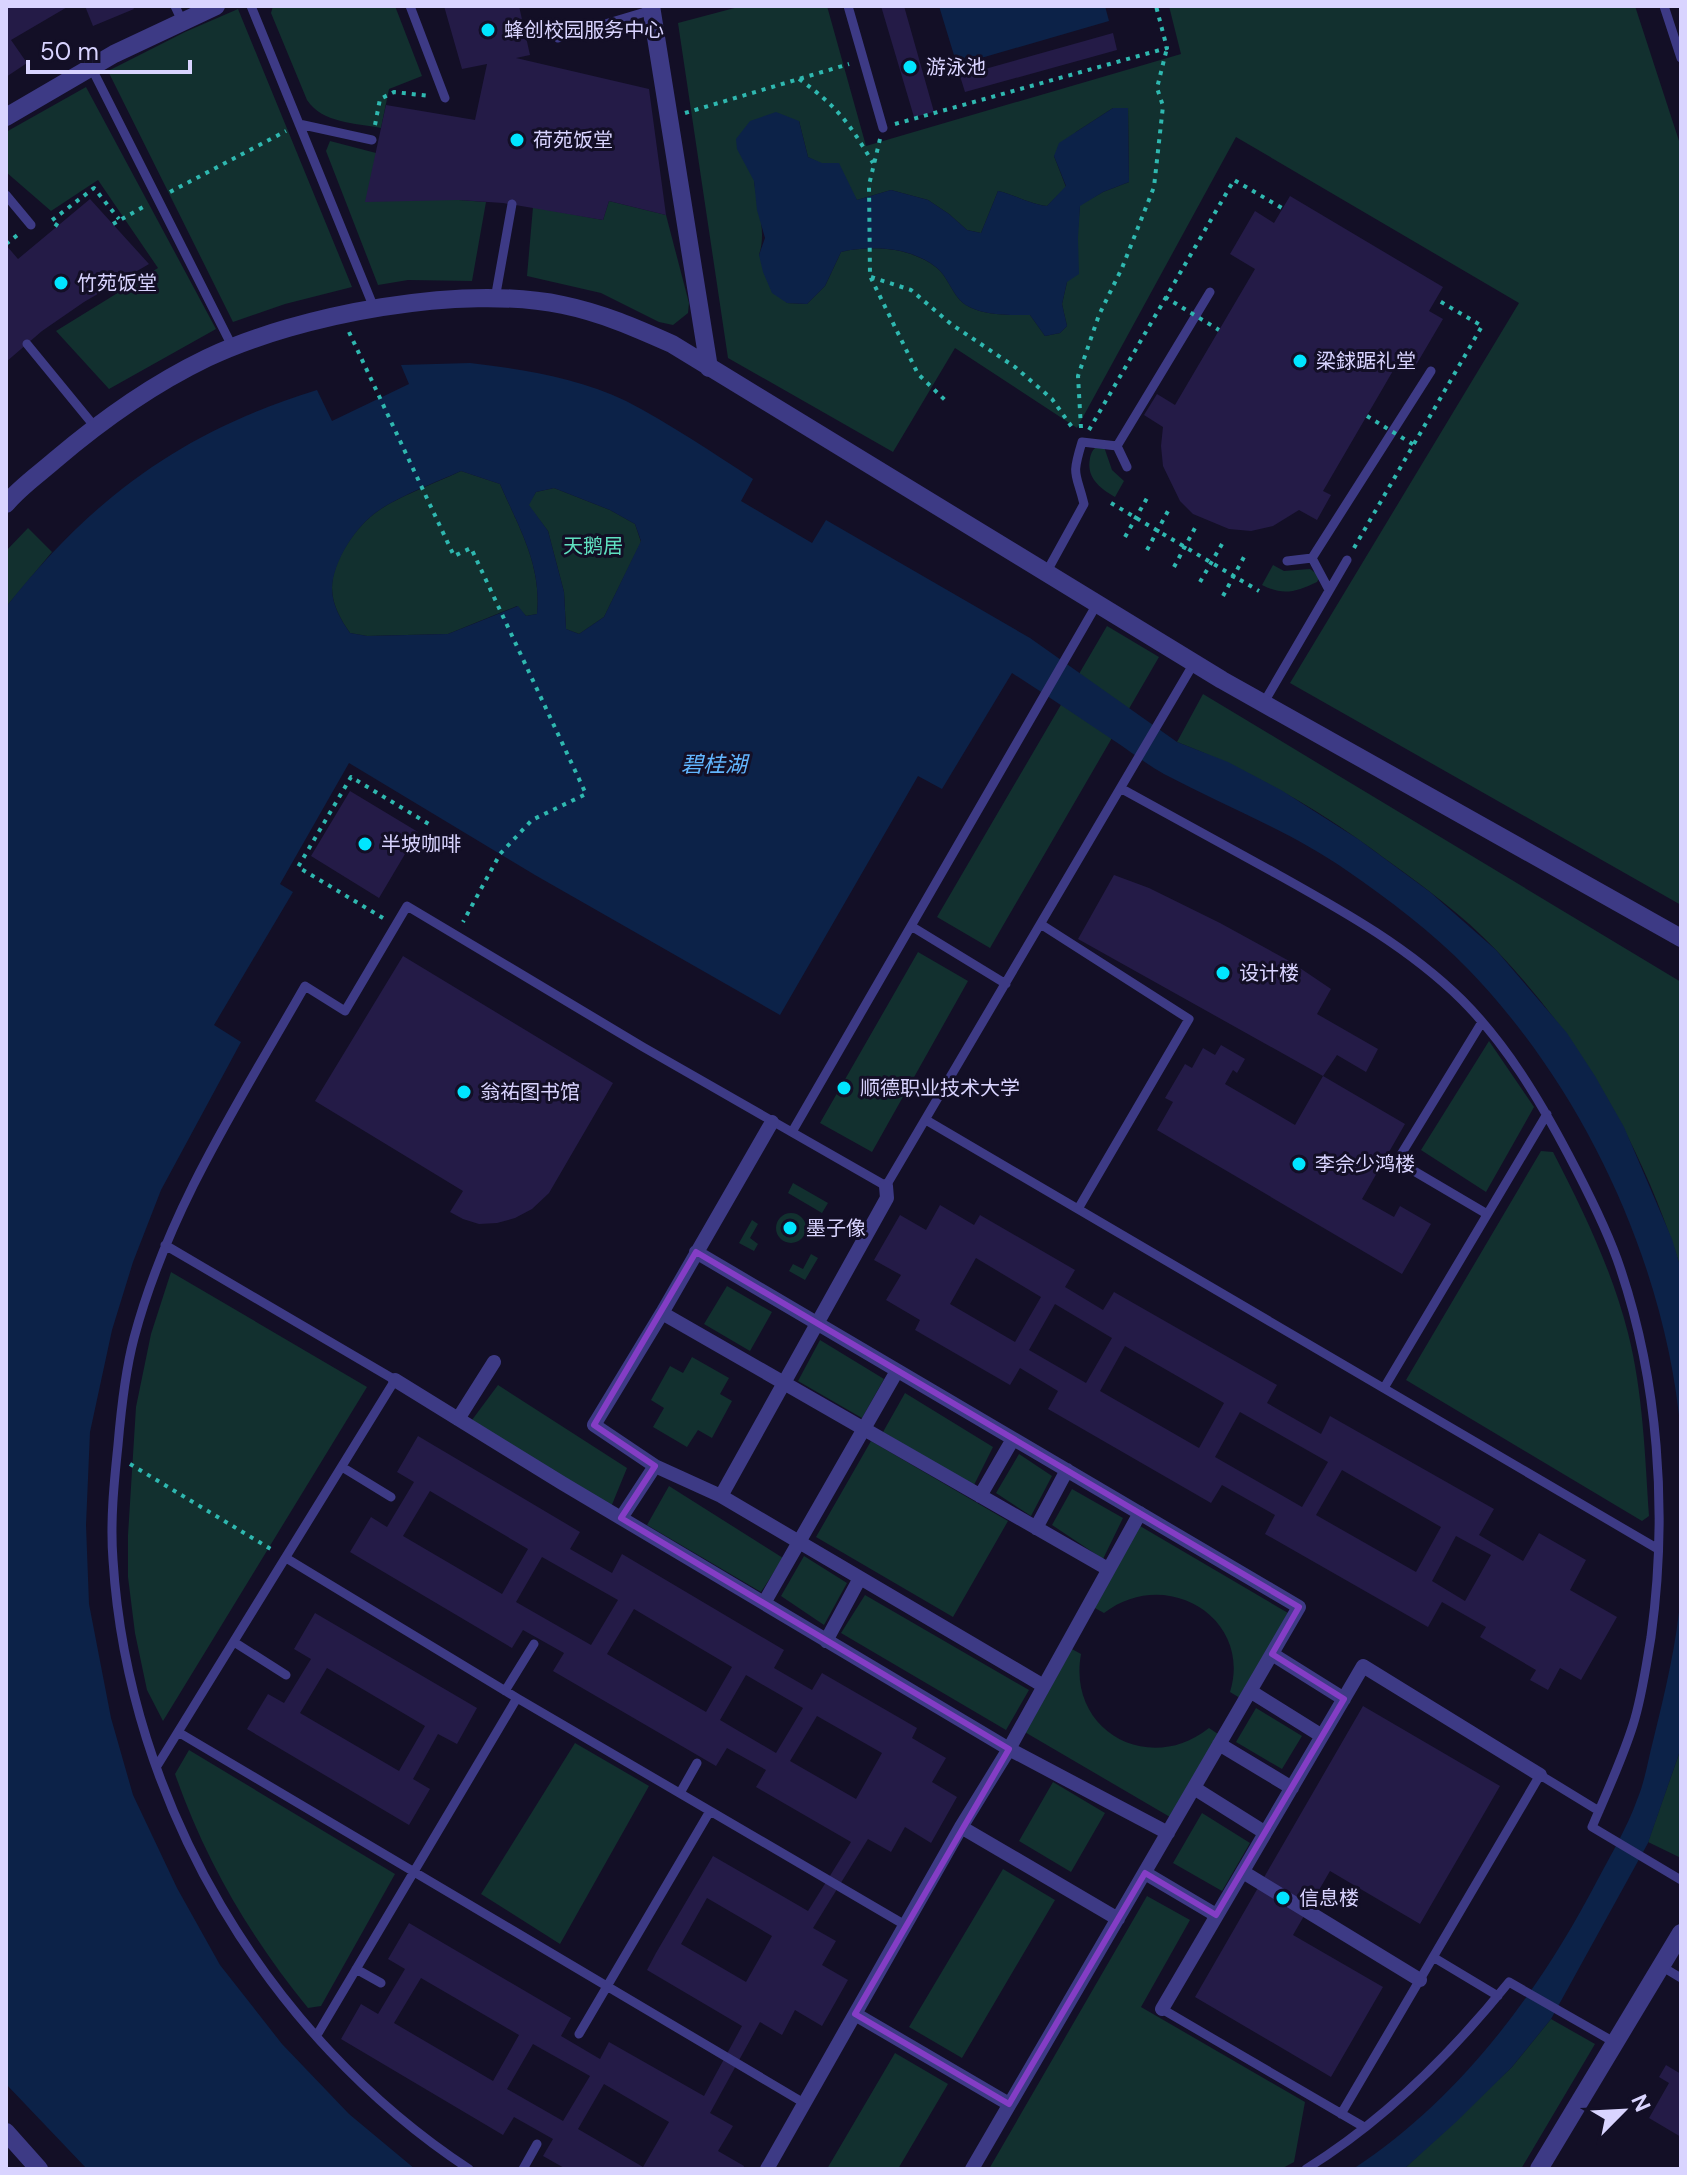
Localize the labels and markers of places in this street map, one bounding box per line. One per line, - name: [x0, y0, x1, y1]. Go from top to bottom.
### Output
- place label: 蜂创校园服务中心: [504, 17, 664, 43]
- marker: 蜂创校园服务中心: [479, 21, 497, 39]
- place label: 游泳池: [926, 54, 986, 80]
- marker: 游泳池: [901, 58, 919, 76]
- place label: 荷苑饭堂: [533, 127, 613, 153]
- marker: 荷苑饭堂: [508, 131, 526, 149]
- place label: 竹苑饭堂: [77, 270, 157, 296]
- marker: 竹苑饭堂: [52, 274, 70, 292]
- place label: 梁銶踞礼堂: [1316, 348, 1416, 374]
- marker: 梁銶踞礼堂: [1291, 352, 1309, 370]
- place label: 半坡咖啡: [381, 831, 461, 857]
- marker: 半坡咖啡: [356, 835, 374, 853]
- place label: 设计楼: [1239, 960, 1299, 986]
- marker: 设计楼: [1214, 964, 1232, 982]
- place label: 顺德职业技术大学: [860, 1075, 1020, 1101]
- place label: 翁祐图书馆: [480, 1079, 580, 1105]
- marker: 顺德职业技术大学: [835, 1079, 853, 1097]
- marker: 翁祐图书馆: [455, 1083, 473, 1101]
- place label: 李佘少鸿楼: [1315, 1151, 1415, 1177]
- marker: 李佘少鸿楼: [1290, 1155, 1308, 1173]
- place label: 墨子像: [806, 1215, 866, 1241]
- marker: 墨子像: [781, 1219, 799, 1237]
- place label: 信息楼: [1299, 1885, 1359, 1911]
- marker: 信息楼: [1274, 1889, 1292, 1907]

